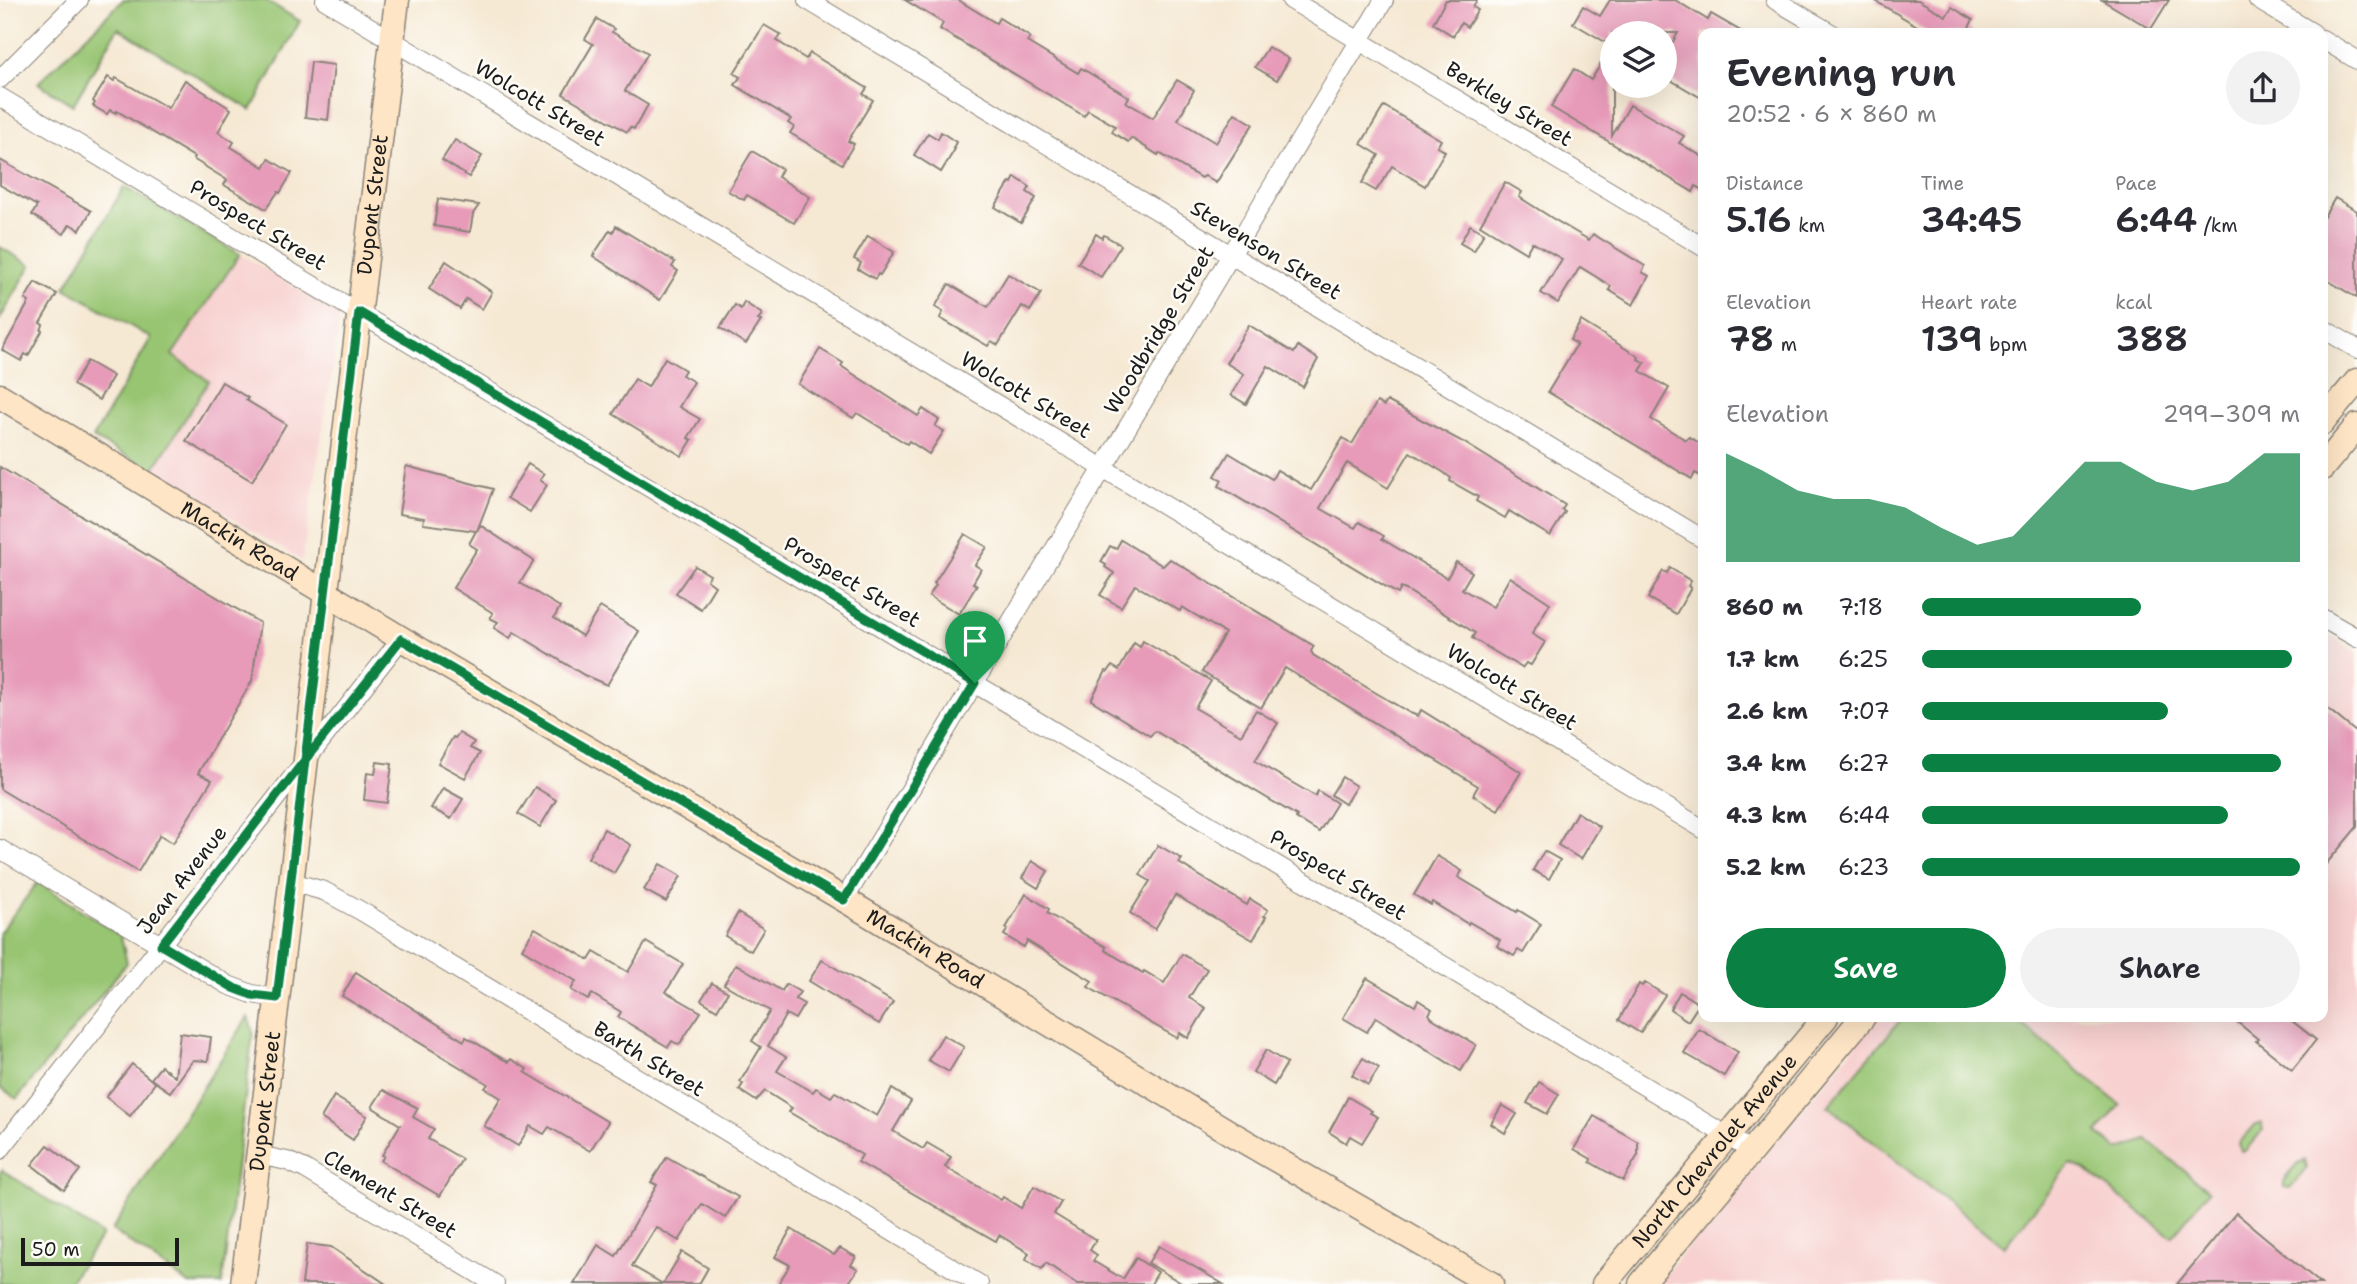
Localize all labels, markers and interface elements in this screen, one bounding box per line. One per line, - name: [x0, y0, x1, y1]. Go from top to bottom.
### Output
- map controls: [1600, 21, 1677, 98]
- button: layers: [1600, 21, 1677, 98]
- text: Evening run: [1726, 47, 1956, 98]
- button: share: [2226, 51, 2300, 125]
- street label: Wolcott Street: [469, 53, 611, 153]
- street label: Berkley Street: [1440, 55, 1578, 153]
- text: 20:52 · 6 × 860 m: [1726, 99, 1937, 129]
- street label: Dupont Street: [350, 133, 395, 277]
- text: Distance: [1726, 171, 1804, 196]
- text: Time: [1921, 171, 1964, 196]
- text: Pace: [2115, 171, 2157, 196]
- street label: Prospect Street: [184, 173, 332, 277]
- street label: Stevenson Street: [1185, 194, 1347, 306]
- text: 5.16: [1726, 196, 1792, 243]
- text: 34:45: [1921, 196, 2022, 243]
- text: 6:44: [2115, 196, 2197, 243]
- text: km: [1792, 213, 1825, 238]
- text: /km: [2197, 213, 2238, 238]
- street label: Woodbridge Street: [1098, 241, 1220, 419]
- text: Elevation: [1726, 290, 1811, 315]
- text: Heart rate: [1921, 290, 2017, 315]
- text: kcal: [2115, 290, 2152, 315]
- text: 78: [1726, 315, 1774, 362]
- text: 139: [1921, 315, 1983, 362]
- text: 388: [2115, 315, 2188, 362]
- text: m: [1774, 332, 1797, 357]
- text: bpm: [1983, 332, 2028, 357]
- street label: Wolcott Street: [955, 345, 1097, 445]
- text: Elevation: [1726, 399, 1829, 429]
- text: 299–309 m: [2163, 399, 2300, 429]
- street label: Mackin Road: [175, 494, 304, 587]
- street label: Prospect Street: [778, 530, 926, 634]
- text: 860 m: [1726, 592, 1803, 622]
- text: 7:18: [1838, 592, 1883, 622]
- pin: [945, 611, 1005, 683]
- icon: arrive: [956, 622, 994, 660]
- street label: Wolcott Street: [1441, 637, 1583, 737]
- text: 1.7 km: [1726, 644, 1799, 674]
- text: 6:25: [1838, 644, 1888, 674]
- text: 2.6 km: [1726, 696, 1808, 726]
- text: 7:07: [1838, 696, 1890, 726]
- text: 3.4 km: [1726, 748, 1806, 778]
- text: 6:27: [1838, 748, 1889, 778]
- text: 4.3 km: [1726, 800, 1807, 830]
- text: 6:44: [1838, 800, 1890, 830]
- street label: Jean Avenue: [131, 820, 233, 940]
- street label: Prospect Street: [1264, 823, 1412, 927]
- text: 5.2 km: [1726, 852, 1806, 882]
- text: 6:23: [1838, 852, 1889, 882]
- street label: Mackin Road: [861, 902, 990, 995]
- button: Save: [1726, 928, 2006, 1008]
- button: Share: [2020, 928, 2300, 1008]
- street label: Barth Street: [588, 1015, 710, 1103]
- street label: Dupont Street: [243, 1029, 287, 1173]
- street label: North Chevrolet Avenue: [1626, 1048, 1804, 1254]
- street label: Clement Street: [318, 1143, 462, 1245]
- scale bar: [21, 1235, 178, 1267]
- text: 50 m: [32, 1237, 80, 1262]

